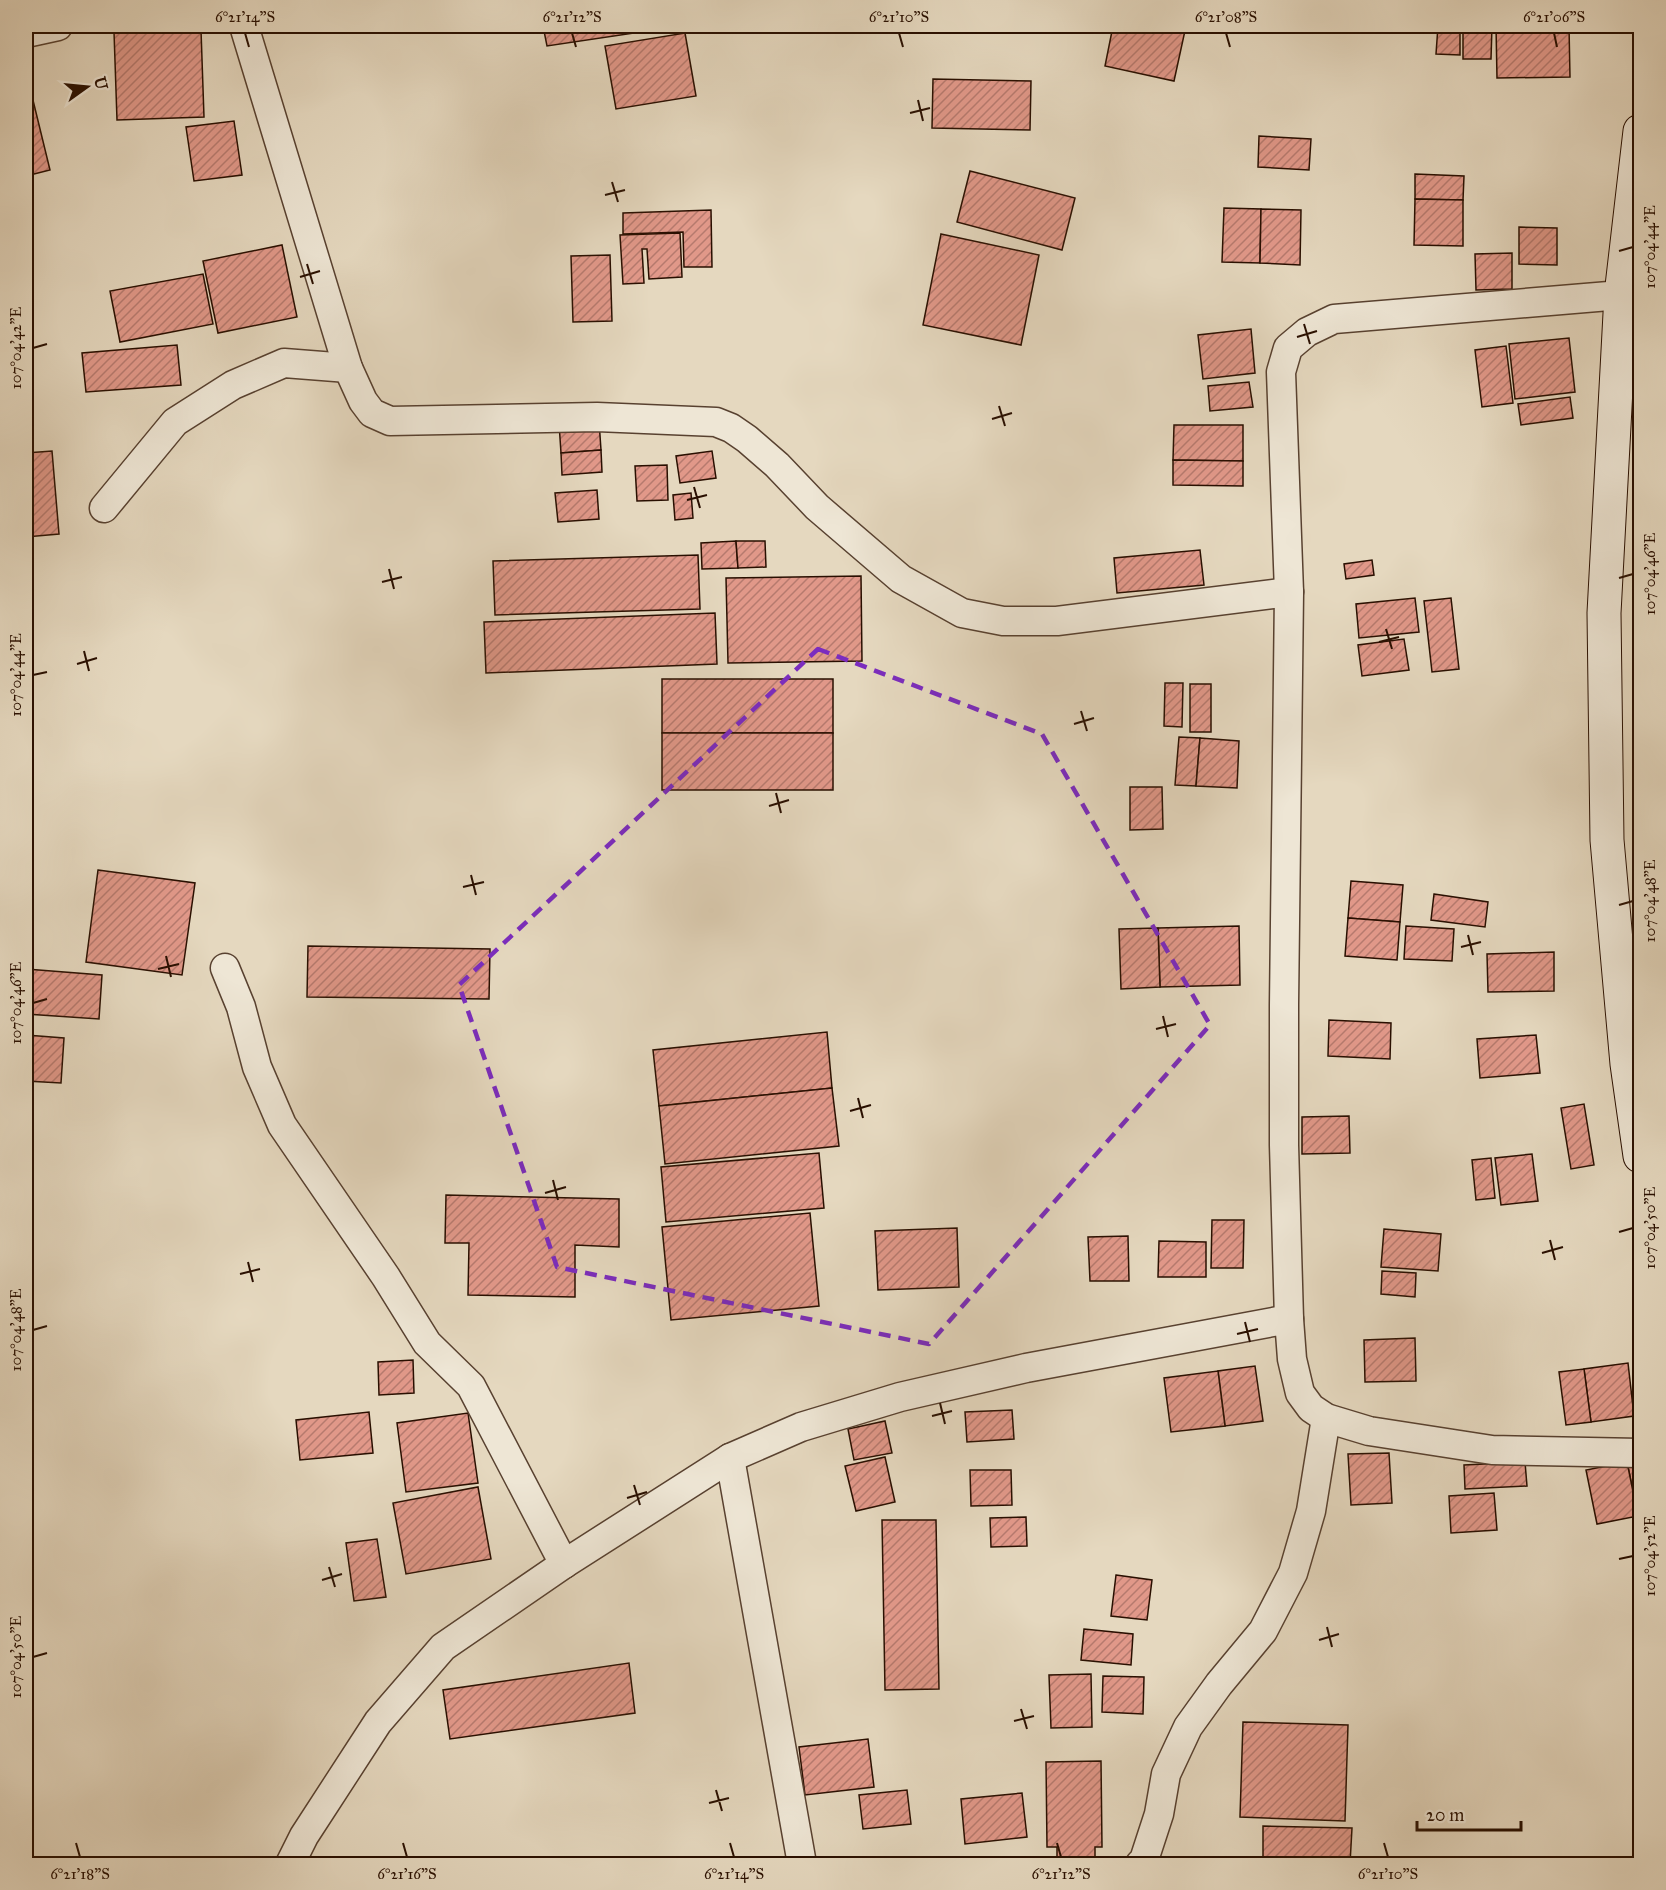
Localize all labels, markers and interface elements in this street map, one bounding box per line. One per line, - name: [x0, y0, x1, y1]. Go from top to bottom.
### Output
- text: 6°21'14"S: [215, 8, 275, 26]
- text: 6°21'12"S: [542, 8, 602, 26]
- text: 6°21'10"S: [869, 8, 929, 26]
- text: 6°21'08"S: [1195, 8, 1257, 26]
- text: 6°21'06"S: [1523, 8, 1585, 26]
- north arrow: [57, 57, 117, 117]
- text: U: [90, 75, 112, 92]
- text: 107°04'44"E: [1641, 205, 1659, 289]
- text: 107°04'42"E: [7, 307, 25, 389]
- text: 107°04'46"E: [1641, 532, 1659, 615]
- text: 107°04'44"E: [7, 633, 25, 717]
- text: 107°04'48"E: [1641, 859, 1659, 942]
- text: 107°04'46"E: [7, 961, 25, 1044]
- text: 107°04'50"E: [1641, 1187, 1659, 1269]
- text: 107°04'48"E: [7, 1288, 25, 1371]
- text: 107°04'52"E: [1641, 1515, 1659, 1596]
- text: 107°04'50"E: [7, 1616, 25, 1698]
- scale bar: [1417, 1794, 1520, 1832]
- text: 20 m: [1426, 1804, 1464, 1826]
- text: 6°21'18"S: [50, 1865, 110, 1883]
- text: 6°21'16"S: [377, 1865, 437, 1883]
- text: 6°21'14"S: [704, 1865, 764, 1883]
- text: 6°21'12"S: [1031, 1865, 1091, 1883]
- text: 6°21'10"S: [1358, 1865, 1418, 1883]

